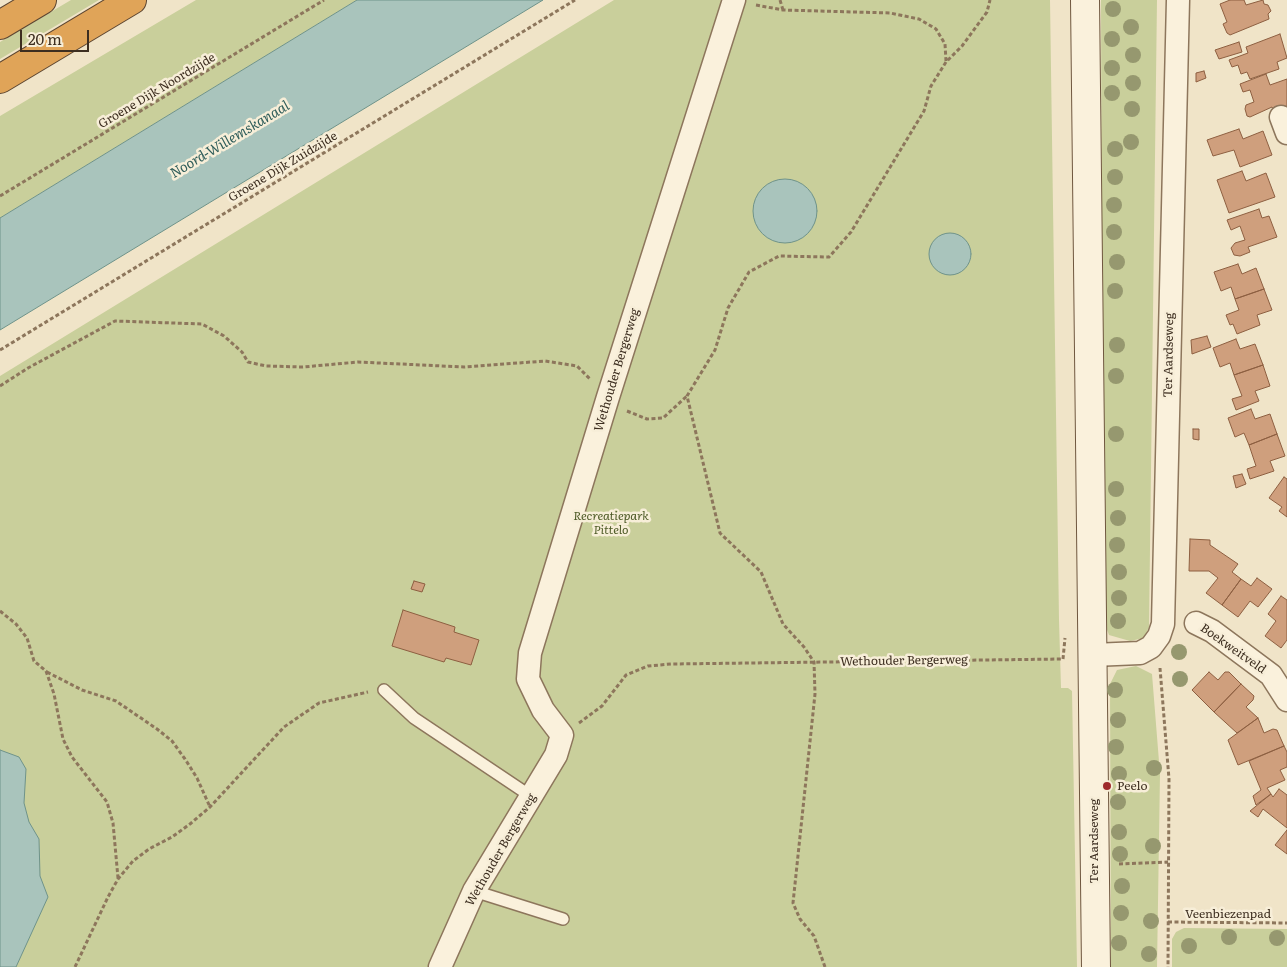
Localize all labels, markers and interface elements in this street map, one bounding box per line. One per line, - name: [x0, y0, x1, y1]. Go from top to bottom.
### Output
- scale bar: [22, 20, 91, 52]
- text: 20 m: [28, 27, 62, 50]
- street label: Groene Dijk Noordzijde: [96, 50, 218, 132]
- water label: Noord-Willemskanaal: [167, 98, 293, 182]
- street label: Groene Dijk Zuidzijde: [226, 129, 340, 205]
- street label: Wethouder Bergerweg: [591, 307, 643, 433]
- street label: Ter Aardseweg: [1161, 312, 1177, 398]
- park label: Recreatiepark Pittelo: [573, 509, 649, 537]
- street label: Boekweitveld: [1197, 621, 1269, 677]
- street label: Wethouder Bergerweg: [840, 653, 968, 669]
- place label: Peelo: [1117, 779, 1147, 793]
- marker: Peelo: [1101, 780, 1113, 792]
- street label: Wethouder Bergerweg: [463, 791, 539, 909]
- street label: Ter Aardseweg: [1087, 799, 1101, 883]
- street label: Veenbiezenpad: [1185, 907, 1271, 921]

